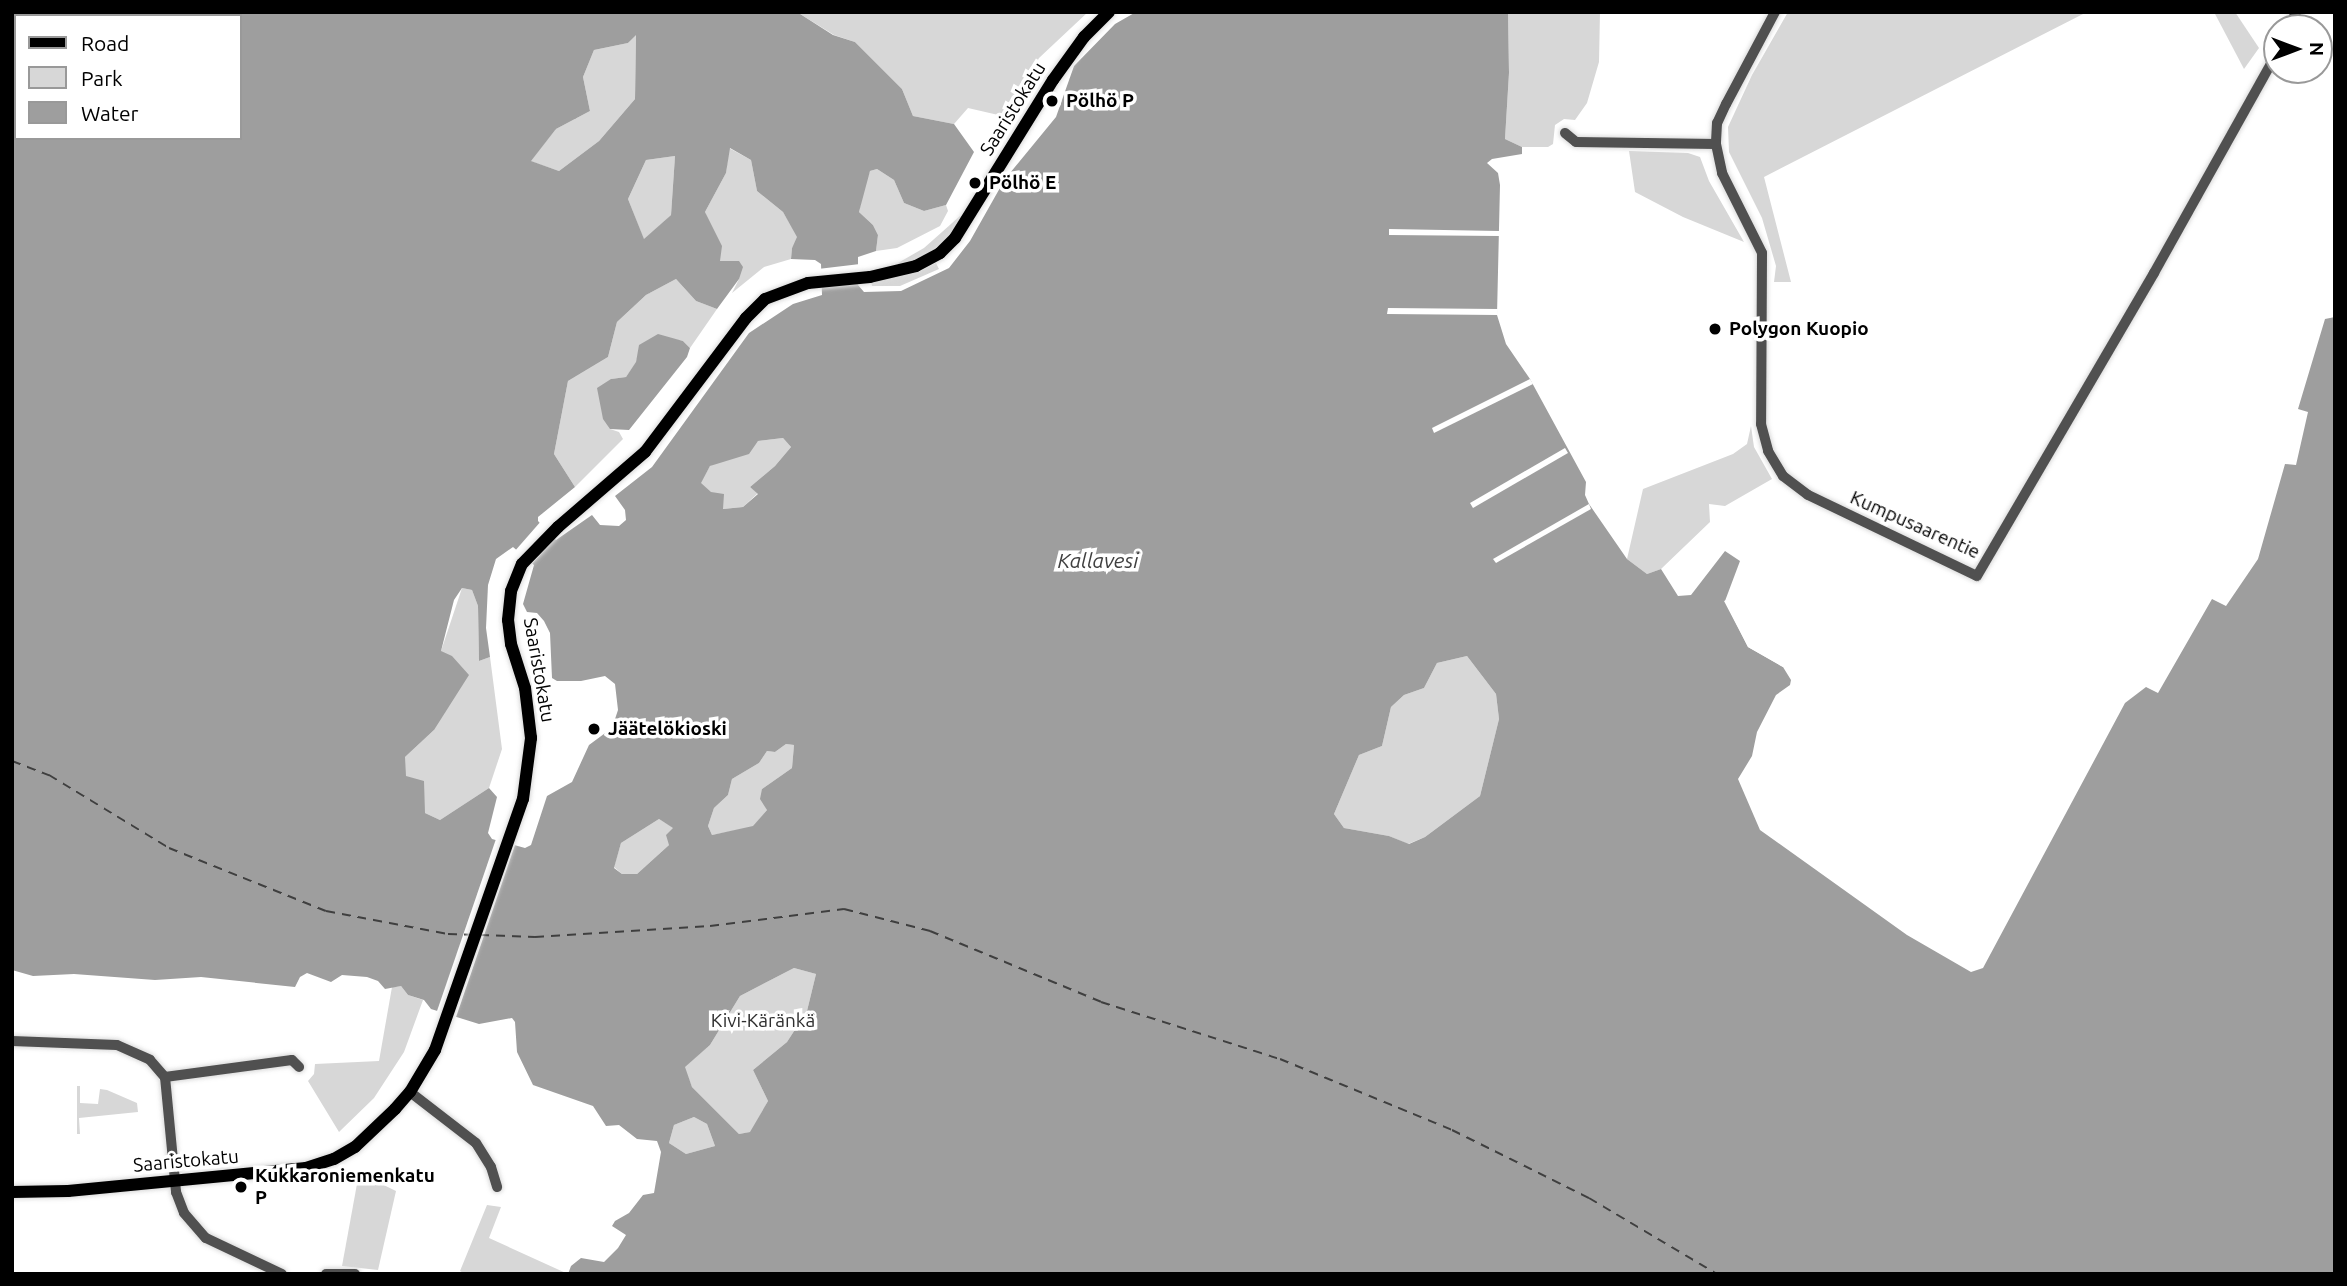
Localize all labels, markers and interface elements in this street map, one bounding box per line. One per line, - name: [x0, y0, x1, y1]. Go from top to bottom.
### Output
- legend: [14, 14, 242, 140]
- north arrow: [2263, 14, 2333, 84]
- text: Road: [81, 31, 129, 55]
- text: N: [2306, 42, 2328, 56]
- street label: Saaristokatu: [975, 58, 1051, 160]
- text: Park: [81, 66, 123, 90]
- place label: Pölhö P: [1066, 90, 1134, 112]
- marker: Pölhö P: [1044, 93, 1060, 109]
- text: Water: [81, 101, 139, 125]
- place label: Pölhö E: [989, 172, 1056, 194]
- marker: Pölhö E: [967, 175, 983, 191]
- place label: Polygon Kuopio: [1729, 318, 1869, 340]
- marker: Polygon Kuopio: [1707, 321, 1723, 337]
- street label: Kumpusaarentie: [1847, 486, 1983, 564]
- water label: Kallavesi: [1057, 547, 1139, 573]
- street label: Saaristokatu: [519, 616, 559, 724]
- place label: Jäätelökioski: [608, 718, 727, 740]
- marker: Jäätelökioski: [586, 721, 602, 737]
- park label: Kivi-Käränkä: [711, 1010, 815, 1032]
- street label: Saaristokatu: [132, 1145, 240, 1177]
- place label: Kukkaroniemenkatu P: [255, 1165, 435, 1209]
- marker: Kukkaroniemenkatu P: [233, 1179, 249, 1195]

